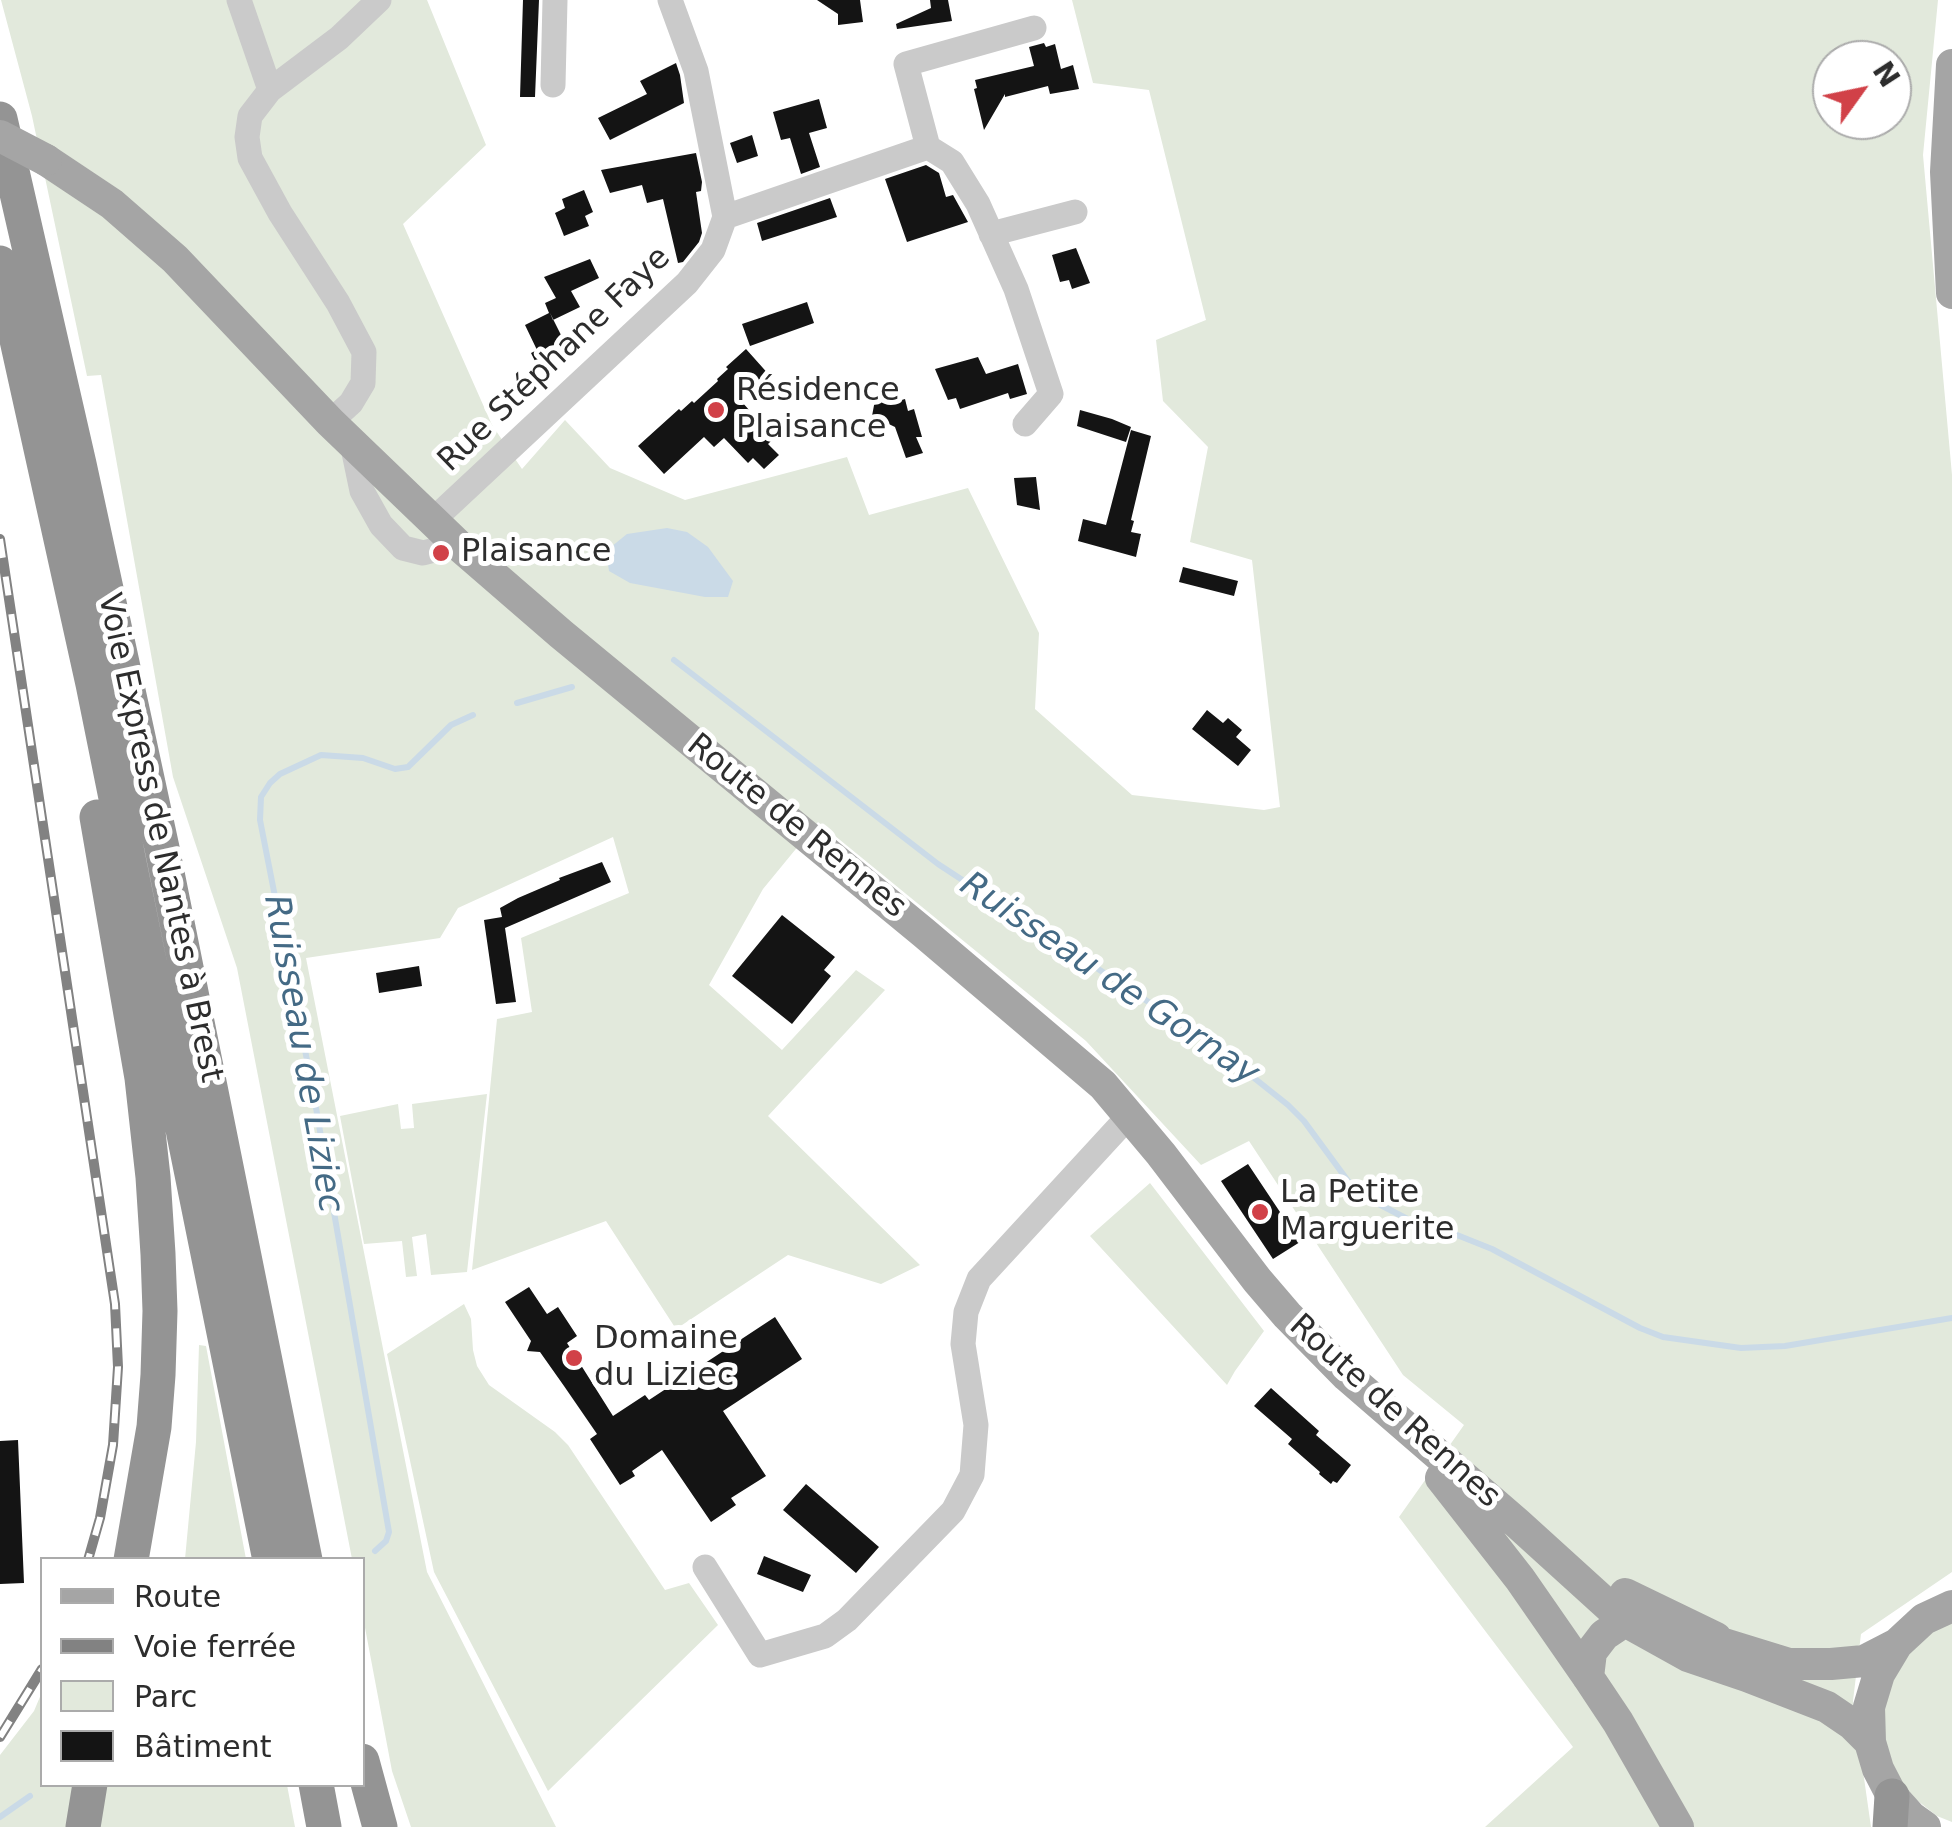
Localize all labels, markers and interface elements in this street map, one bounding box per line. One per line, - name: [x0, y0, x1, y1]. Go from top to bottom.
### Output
- north arrow: [1812, 40, 1912, 140]
- text: N: [1866, 56, 1906, 93]
- street label: Rue Stéphane Faye: [431, 239, 679, 481]
- place label: Résidence Plaisance: [736, 373, 900, 448]
- marker: Résidence Plaisance: [705, 399, 727, 421]
- place label: Plaisance: [461, 534, 612, 572]
- marker: Plaisance: [430, 542, 452, 564]
- street label: Voie Express de Nantes à Brest: [88, 590, 230, 1086]
- street label: Route de Rennes: [679, 727, 913, 927]
- water label: Ruisseau de Gornay: [952, 864, 1266, 1096]
- water label: Ruisseau de Liziec: [253, 892, 351, 1216]
- place label: La Petite Marguerite: [1280, 1175, 1454, 1250]
- marker: La Petite Marguerite: [1249, 1201, 1271, 1223]
- street label: Route de Rennes: [1281, 1307, 1507, 1517]
- place label: Domaine du Liziec: [594, 1321, 738, 1396]
- marker: Domaine du Liziec: [563, 1347, 585, 1369]
- legend: [40, 1557, 365, 1787]
- text: Route: [134, 1579, 221, 1614]
- text: Voie ferrée: [134, 1629, 296, 1664]
- text: Parc: [134, 1679, 197, 1714]
- text: Bâtiment: [134, 1729, 272, 1764]

